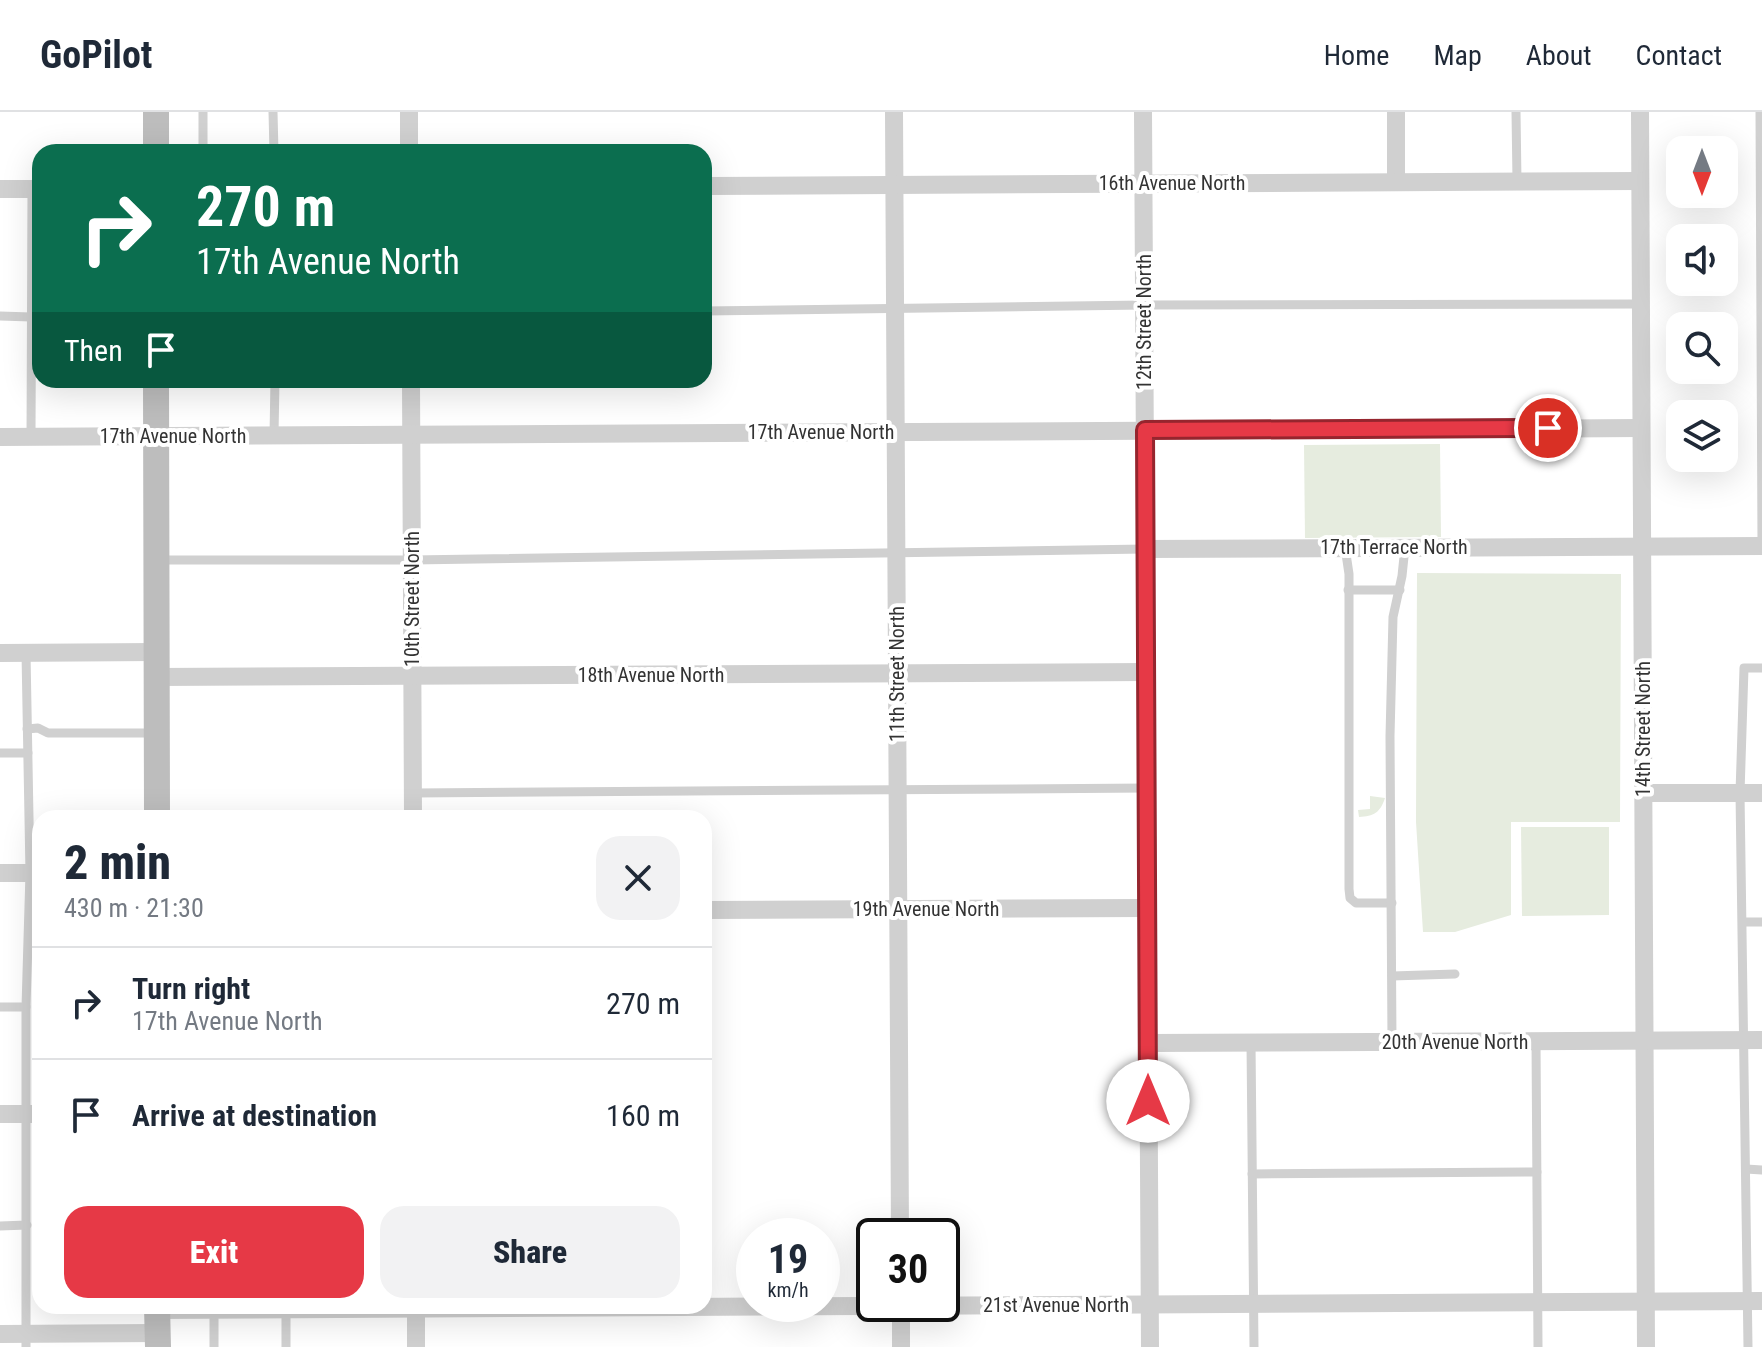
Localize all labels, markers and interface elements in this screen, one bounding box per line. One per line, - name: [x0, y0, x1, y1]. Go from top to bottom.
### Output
- text: GoPilot: [40, 33, 152, 77]
- text: Home: [1324, 39, 1389, 72]
- text: Map: [1433, 39, 1482, 72]
- text: About: [1526, 39, 1592, 72]
- text: Contact: [1636, 39, 1722, 72]
- north arrow: [1666, 136, 1738, 208]
- map controls: [1666, 136, 1738, 472]
- street label: 16th Avenue North: [1099, 171, 1245, 195]
- text: 270 m: [196, 174, 335, 240]
- icon: right: [64, 176, 168, 280]
- button: sound: [1666, 224, 1738, 296]
- text: 17th Avenue North: [196, 241, 460, 283]
- street label: 12th Street North: [1132, 254, 1156, 390]
- button: search: [1666, 312, 1738, 384]
- icon: arrive: [139, 328, 183, 372]
- text: Then: [64, 333, 123, 368]
- pin: [1514, 394, 1582, 462]
- button: layers: [1666, 400, 1738, 472]
- icon: arrive: [1526, 406, 1570, 450]
- street label: 17th Avenue North: [748, 420, 894, 444]
- street label: 17th Avenue North: [100, 424, 246, 448]
- street label: 10th Street North: [400, 531, 424, 667]
- street label: 17th Terrace North: [1320, 535, 1468, 559]
- street label: 11th Street North: [885, 606, 909, 742]
- street label: 14th Street North: [1631, 661, 1655, 797]
- street label: 18th Avenue North: [578, 663, 724, 687]
- text: 2 min: [64, 834, 171, 891]
- button: close: [596, 836, 680, 920]
- text: 430 m · 21:30: [64, 893, 204, 923]
- street label: 19th Avenue North: [853, 897, 999, 921]
- text: Turn right: [132, 971, 250, 1006]
- icon: right: [64, 981, 108, 1025]
- text: 270 m: [606, 986, 680, 1021]
- text: 17th Avenue North: [132, 1006, 323, 1036]
- street label: 20th Avenue North: [1382, 1030, 1528, 1054]
- position arrow: [1106, 1059, 1190, 1143]
- icon: arrive: [64, 1093, 108, 1137]
- text: Arrive at destination: [132, 1098, 377, 1133]
- text: 160 m: [606, 1098, 680, 1133]
- button: Exit: [64, 1206, 364, 1298]
- button: Share: [380, 1206, 680, 1298]
- speed limit sign: 30: [856, 1218, 960, 1322]
- text: 19: [768, 1236, 808, 1283]
- text: km/h: [767, 1278, 809, 1302]
- street label: 21st Avenue North: [983, 1293, 1129, 1317]

